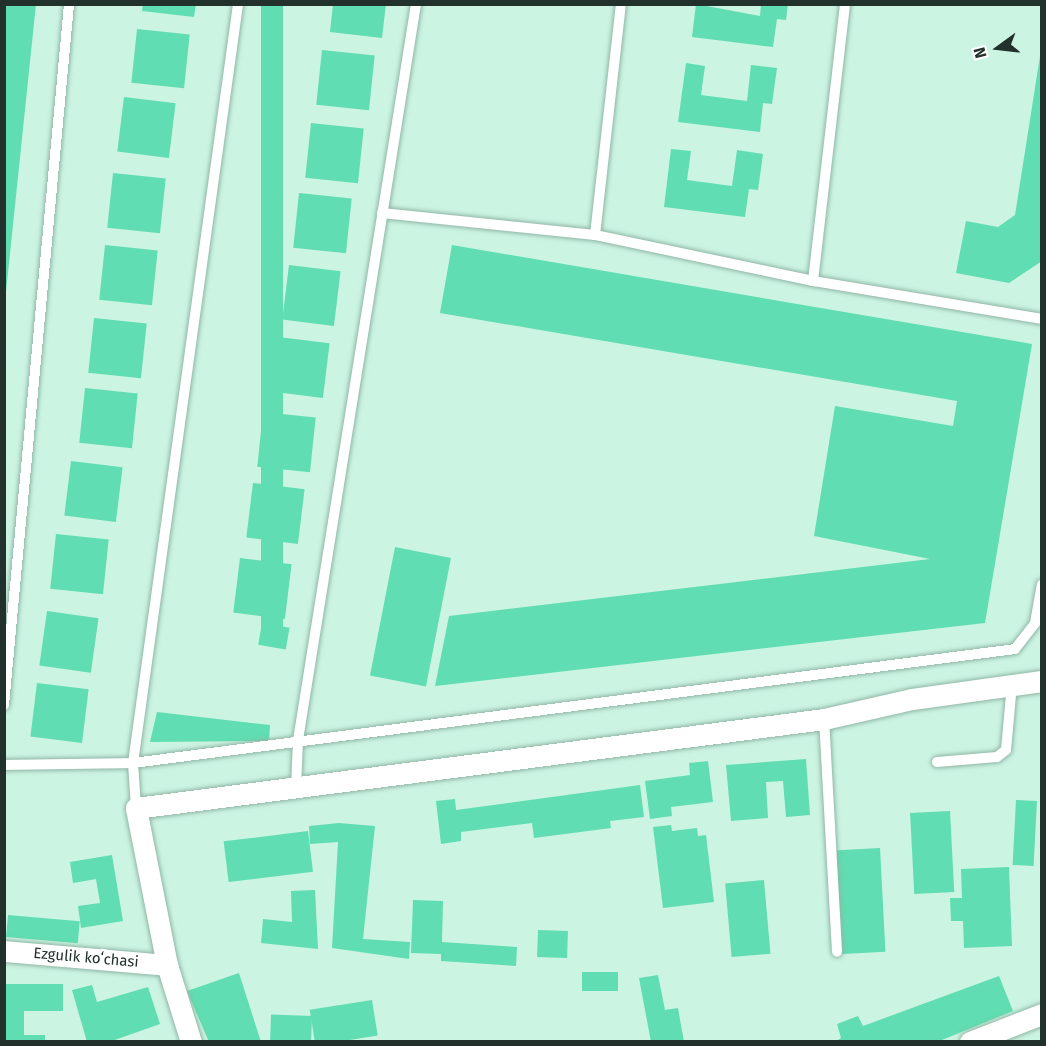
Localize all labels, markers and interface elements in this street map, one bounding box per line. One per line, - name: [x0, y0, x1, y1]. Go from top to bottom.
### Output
- north arrow: [968, 18, 1028, 78]
- text: N: [970, 45, 991, 60]
- street label: Ezgulik koʻchasi: [33, 944, 139, 972]

